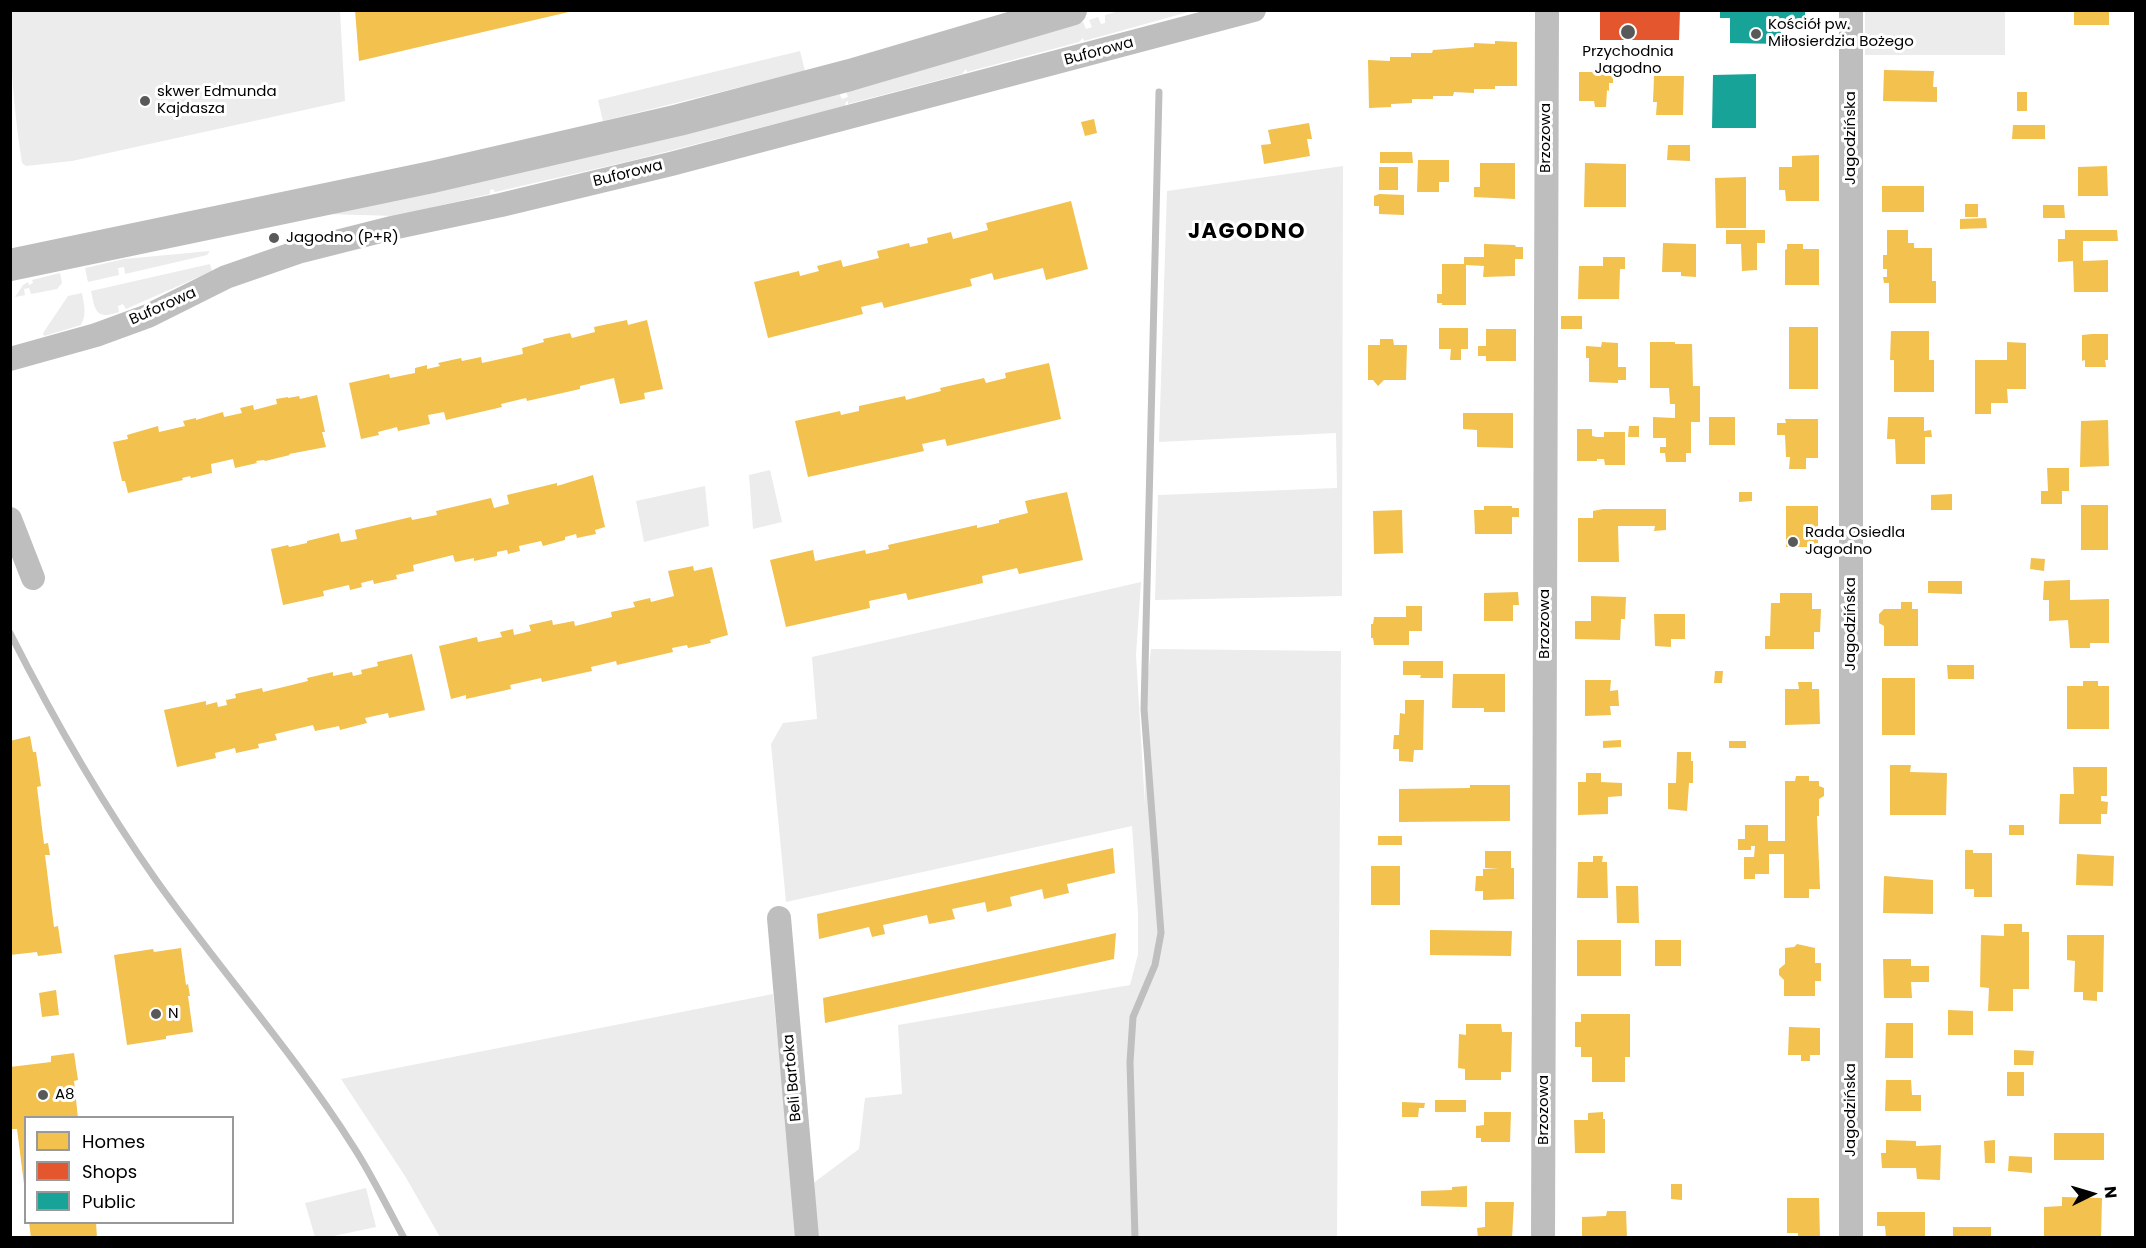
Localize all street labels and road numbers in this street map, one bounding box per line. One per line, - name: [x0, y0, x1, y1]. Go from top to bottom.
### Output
- street label: Buforowa: [1062, 34, 1136, 70]
- street label: Jagodzińska: [1842, 91, 1860, 185]
- street label: Brzozowa: [1537, 103, 1555, 173]
- street label: Buforowa: [591, 157, 665, 191]
- street label: Buforowa: [127, 284, 199, 330]
- street label: Jagodzińska: [1842, 577, 1860, 671]
- street label: Brzozowa: [1536, 589, 1554, 659]
- street label: Beli Bartoka: [780, 1034, 806, 1122]
- street label: Jagodzińska: [1842, 1063, 1860, 1157]
- street label: Brzozowa: [1535, 1075, 1553, 1145]

